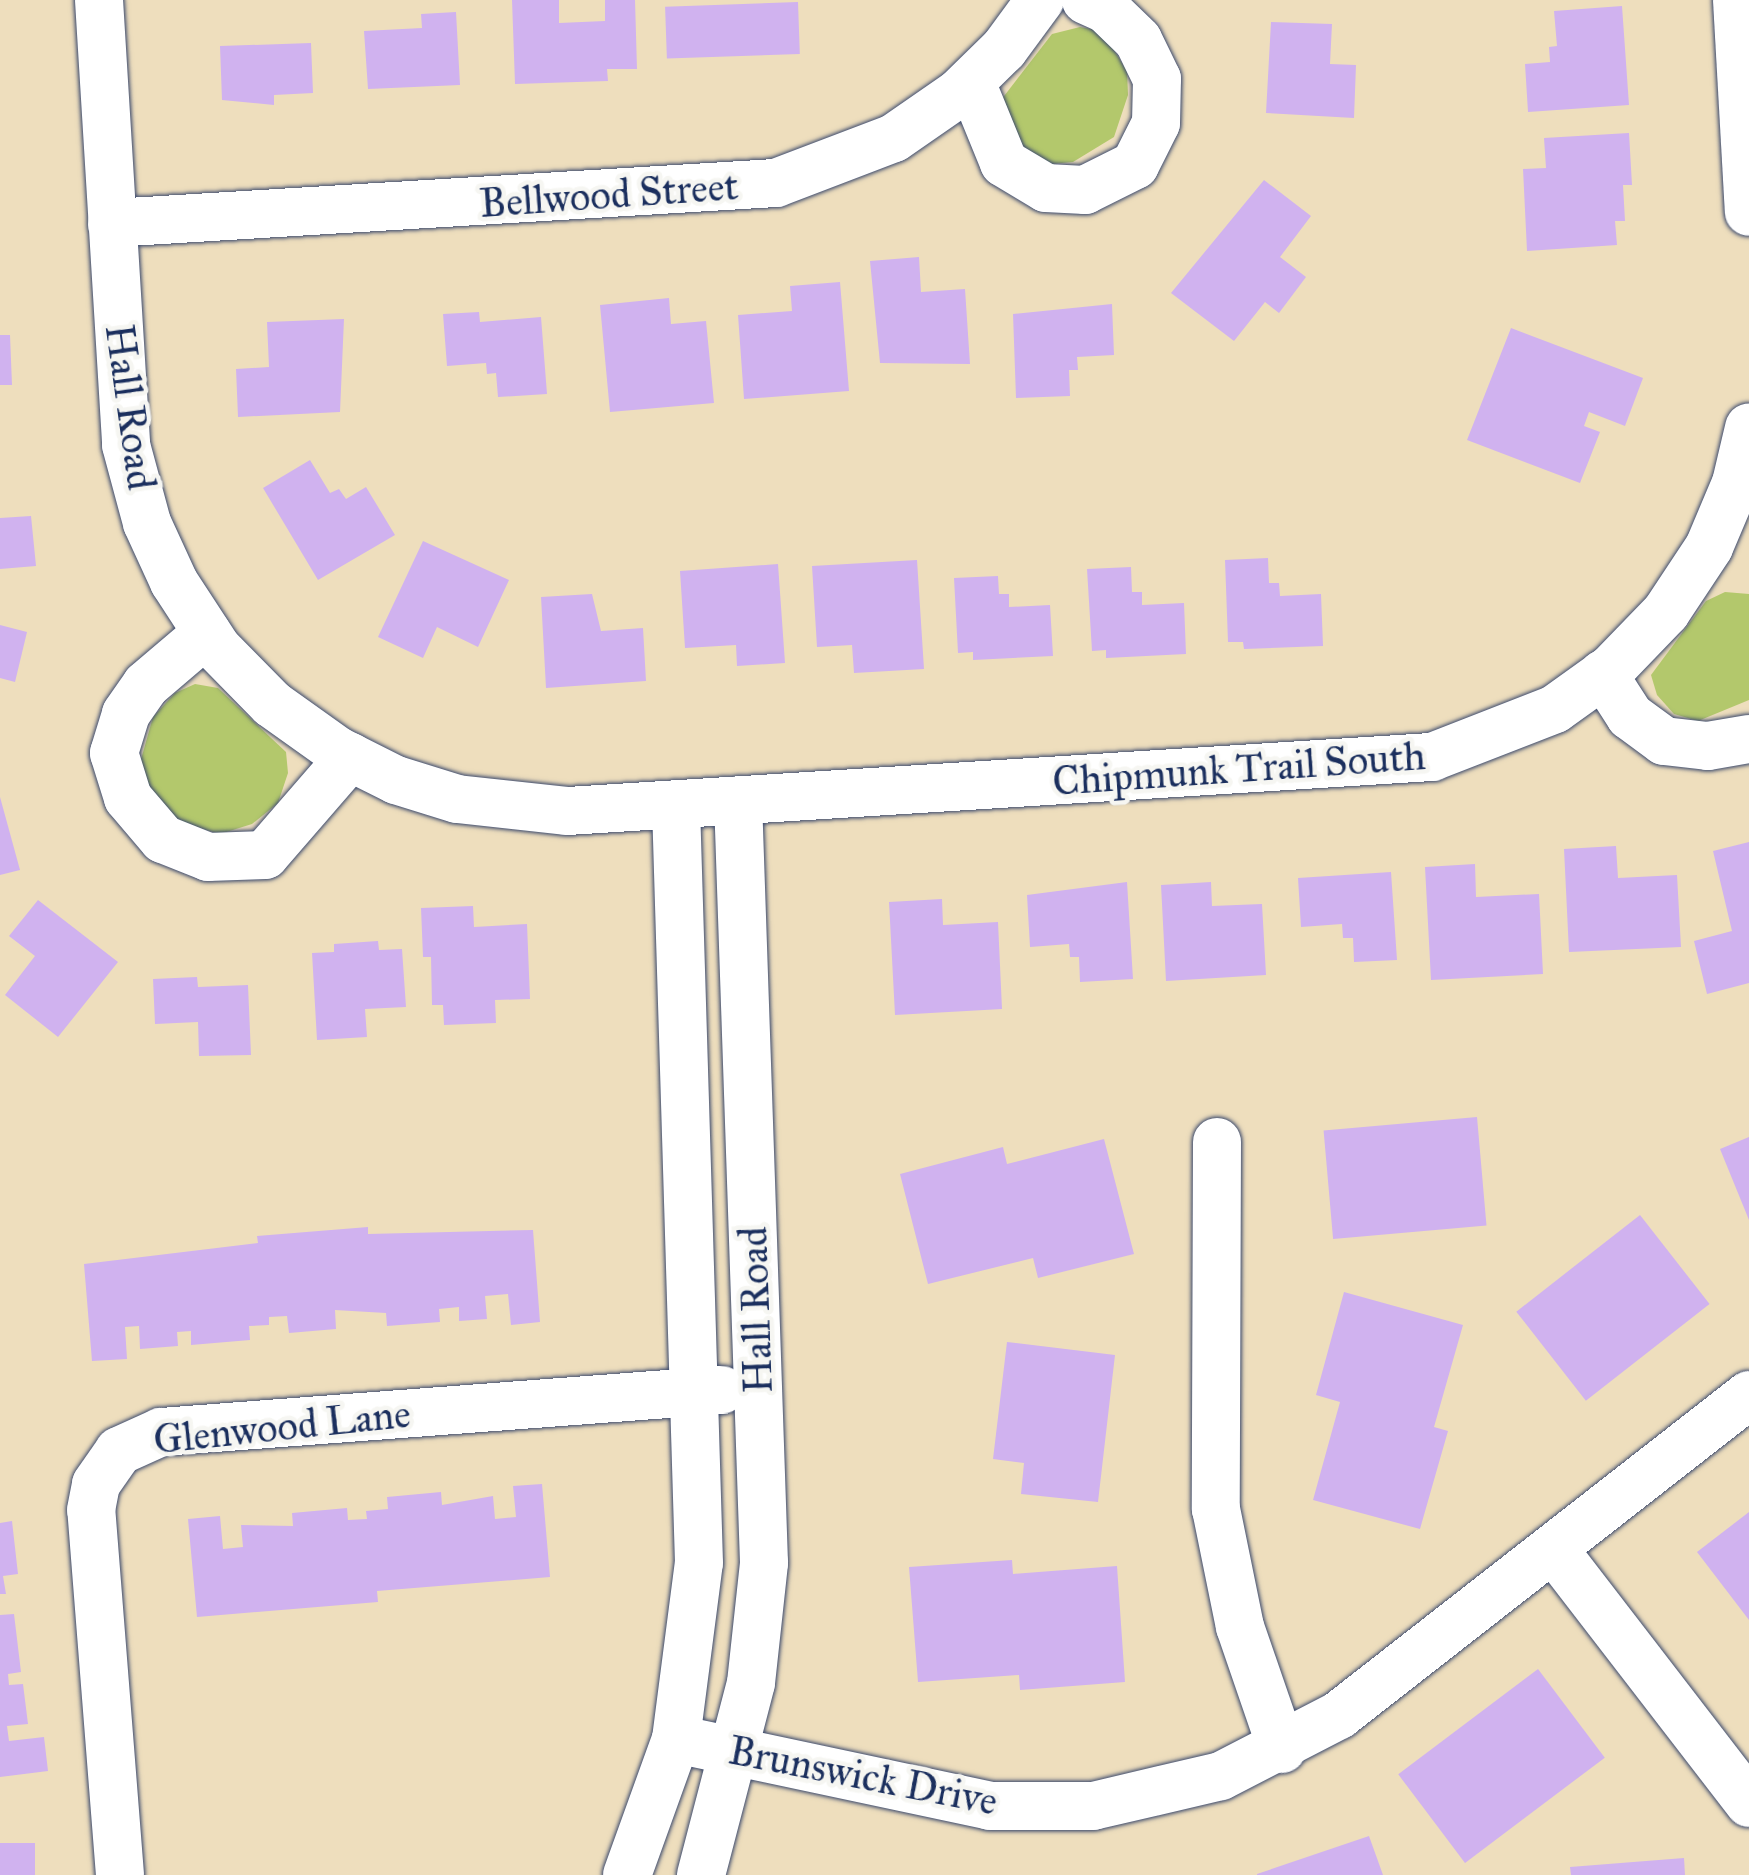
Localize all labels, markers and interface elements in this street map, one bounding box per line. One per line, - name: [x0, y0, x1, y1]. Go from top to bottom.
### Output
- street label: Bellwood Street: [478, 162, 740, 228]
- street label: Hall Road: [95, 321, 165, 493]
- street label: Chipmunk Trail South: [1051, 732, 1427, 806]
- street label: Hall Road: [729, 1226, 783, 1394]
- street label: Glenwood Lane: [151, 1390, 413, 1464]
- street label: Brunswick Drive: [725, 1726, 1001, 1826]

